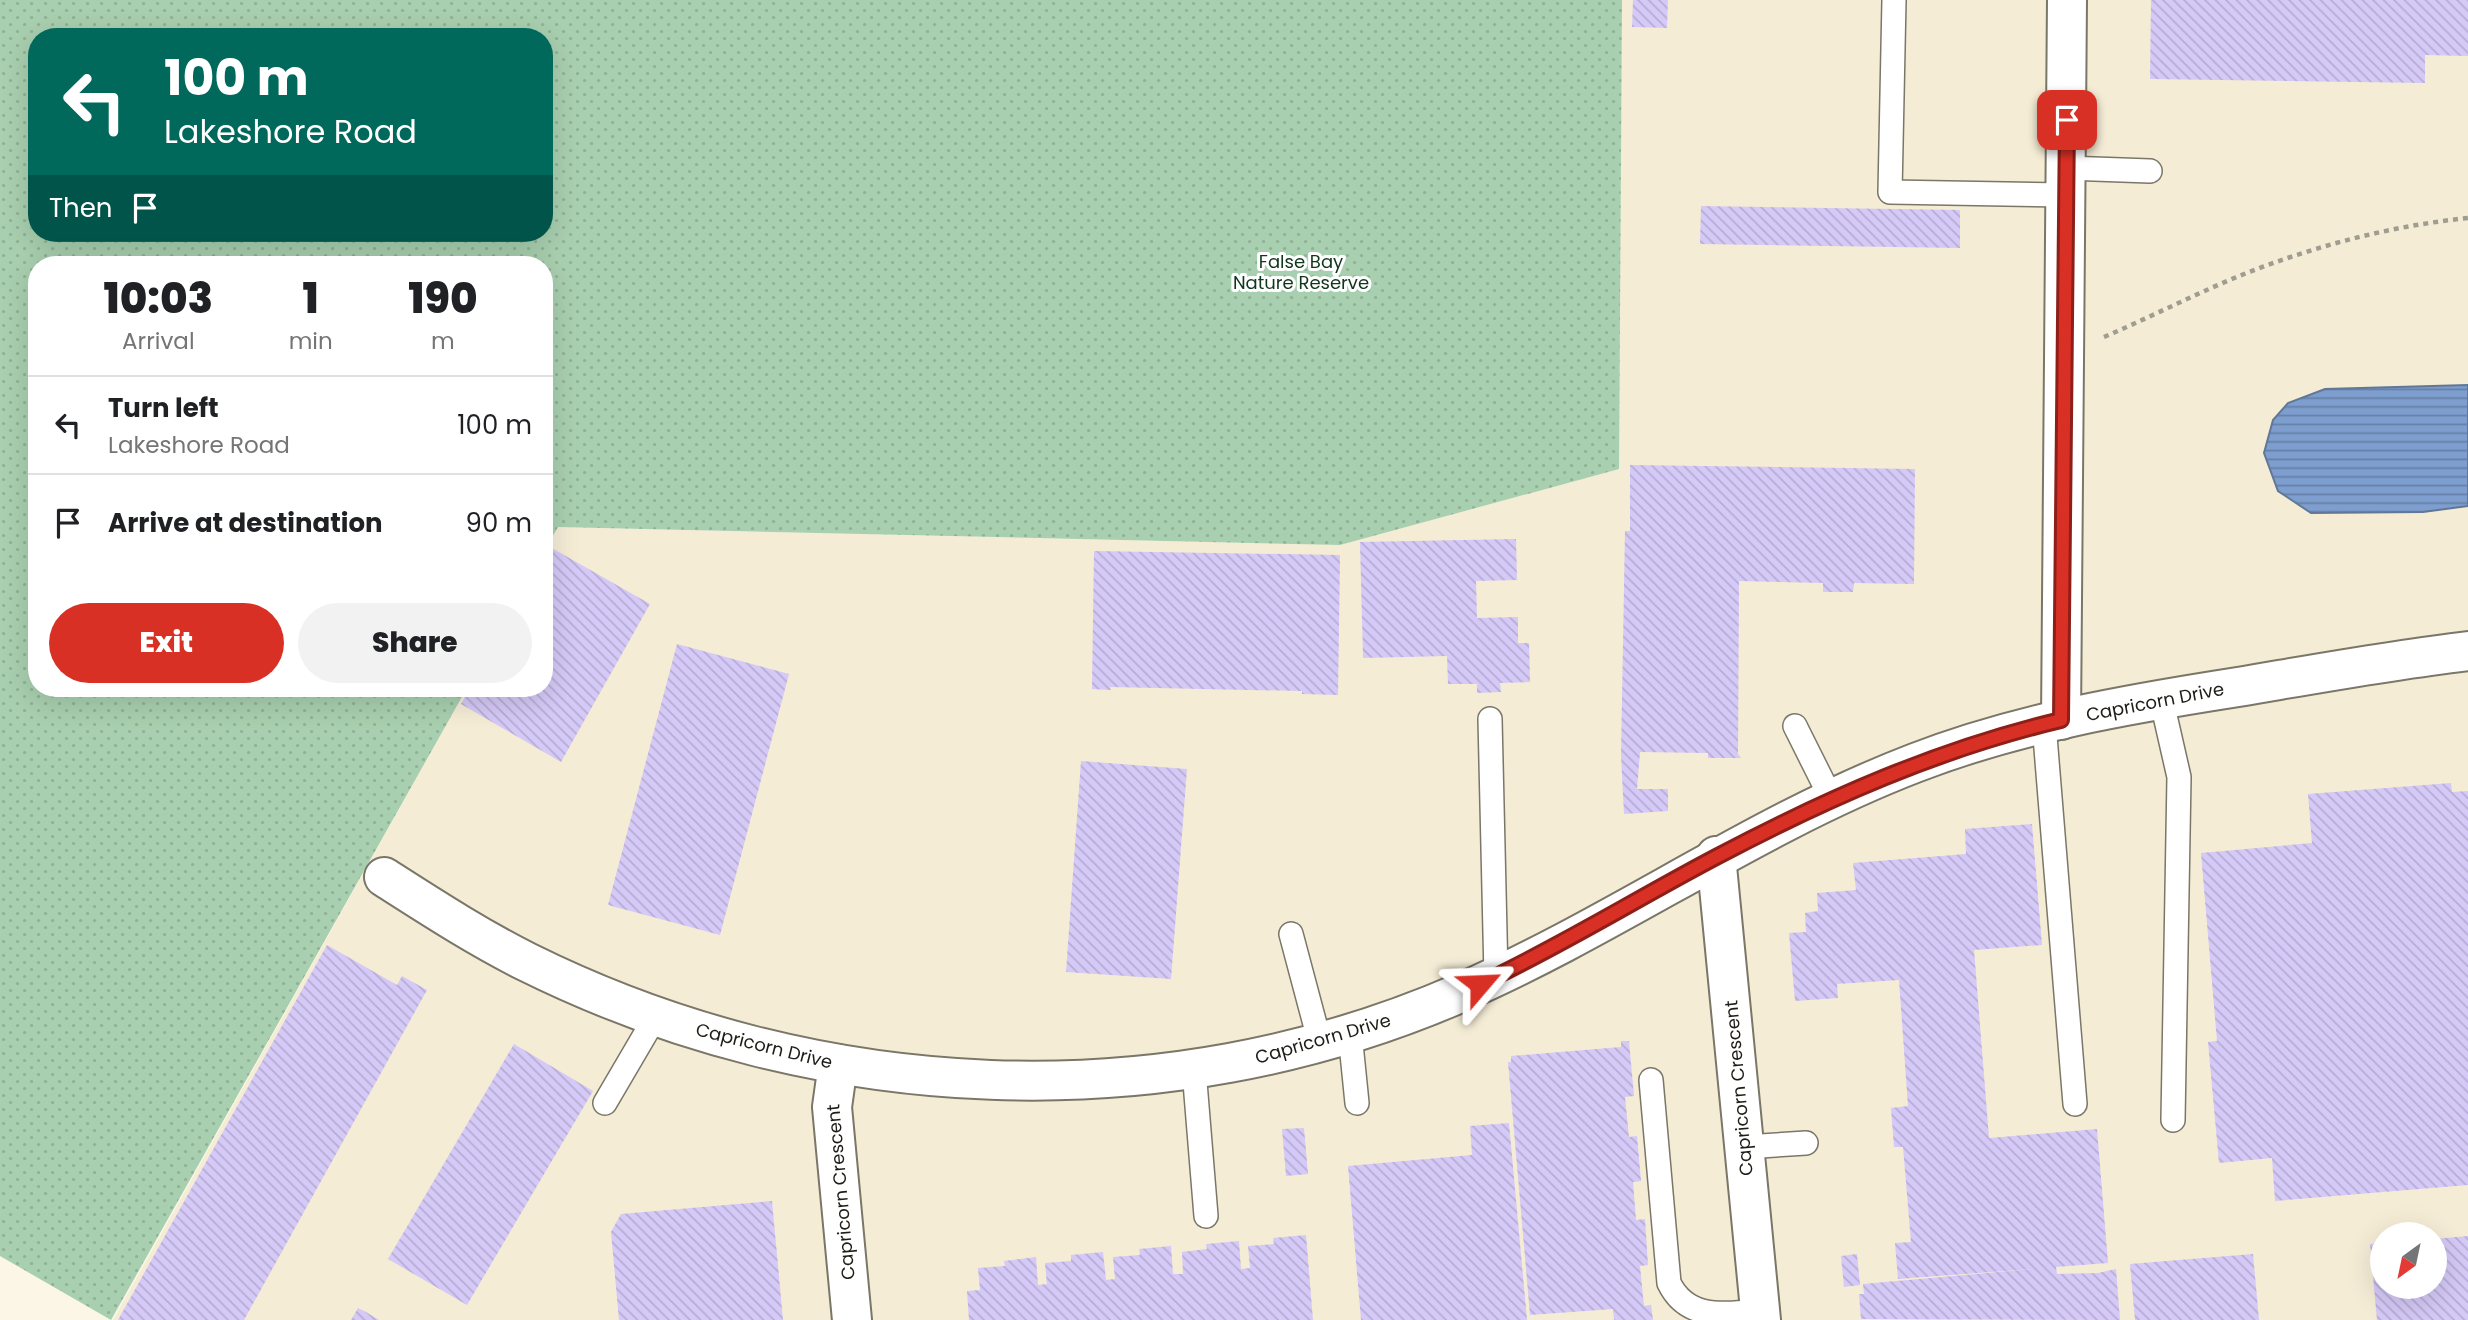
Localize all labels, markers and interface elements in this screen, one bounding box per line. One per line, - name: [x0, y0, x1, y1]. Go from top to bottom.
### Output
- text: 100 m: [164, 44, 309, 112]
- icon: left: [49, 56, 140, 147]
- pin: [2037, 90, 2097, 150]
- icon: arrive: [2048, 101, 2086, 139]
- text: Lakeshore Road: [164, 109, 417, 154]
- icon: arrive: [126, 189, 164, 227]
- text: Then: [49, 190, 112, 226]
- park label: False Bay Nature Reserve: [1233, 249, 1369, 295]
- text: 10:03: [103, 269, 213, 328]
- text: 1: [303, 269, 319, 328]
- text: 190: [408, 269, 478, 328]
- text: Arrival: [122, 325, 195, 357]
- text: min: [289, 325, 333, 357]
- text: m: [431, 325, 455, 357]
- text: Turn left: [108, 390, 219, 426]
- icon: left: [49, 406, 87, 444]
- text: 100 m: [457, 407, 532, 443]
- text: Lakeshore Road: [108, 429, 290, 461]
- icon: arrive: [49, 504, 87, 542]
- text: Arrive at destination: [108, 505, 383, 541]
- text: 90 m: [466, 505, 532, 541]
- button: Exit: [49, 603, 284, 683]
- button: Share: [298, 603, 532, 683]
- street label: Capricorn Drive: [2084, 676, 2226, 727]
- position arrow: [1443, 947, 1517, 1021]
- street label: Capricorn Crescent: [1718, 999, 1759, 1177]
- street label: Capricorn Drive: [1252, 1007, 1394, 1070]
- street label: Capricorn Drive: [693, 1016, 835, 1075]
- street label: Capricorn Crescent: [820, 1103, 861, 1281]
- north arrow: [2370, 1222, 2446, 1298]
- map controls: [2370, 1222, 2447, 1299]

